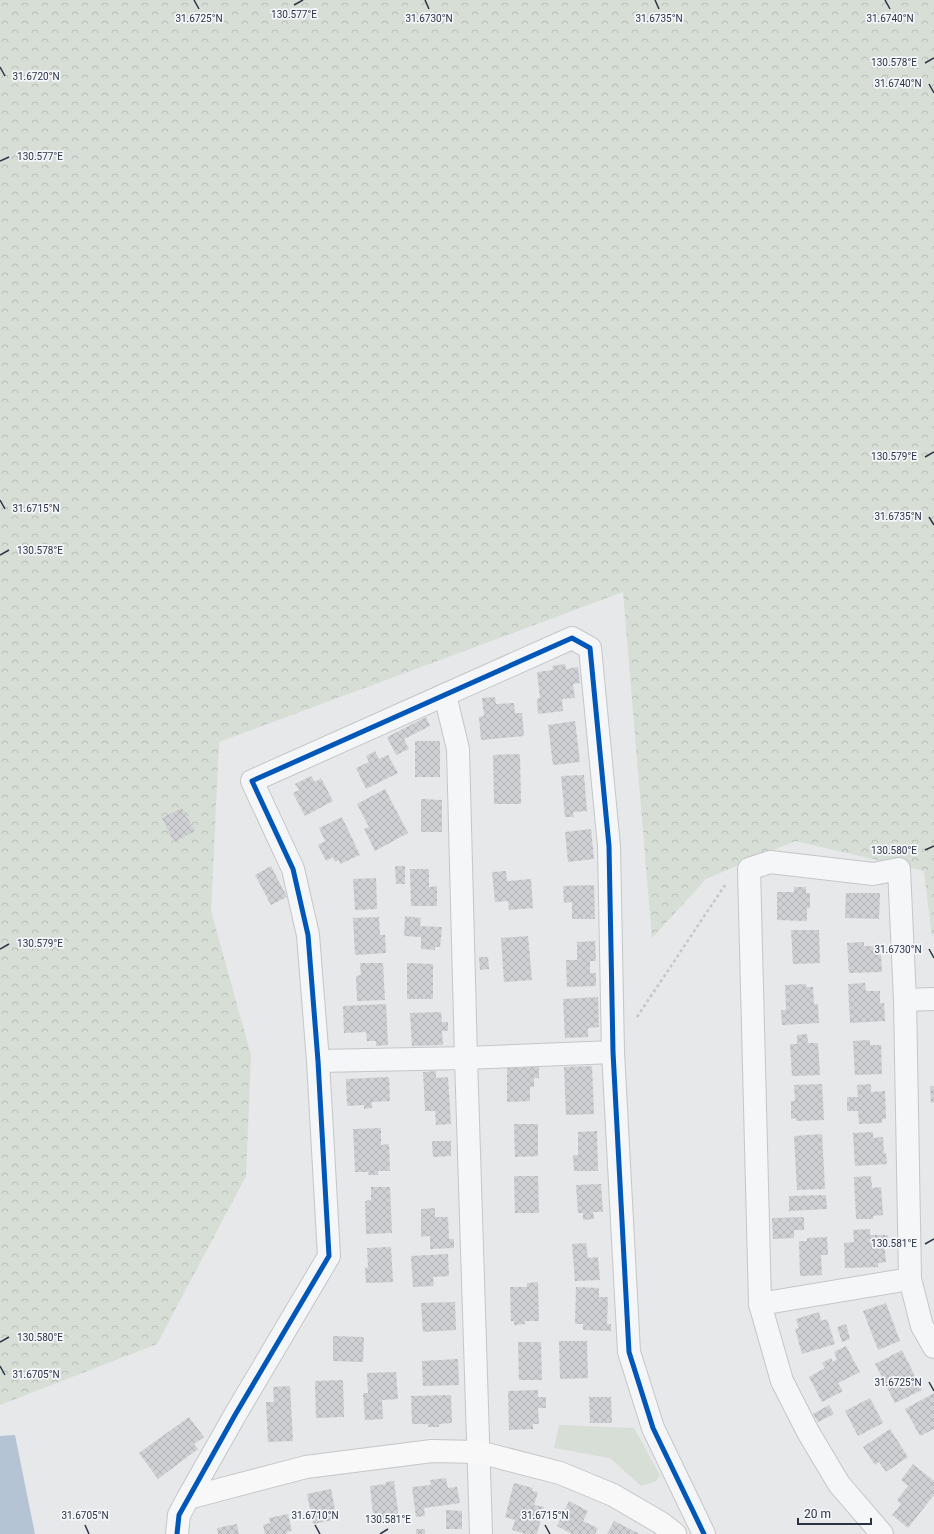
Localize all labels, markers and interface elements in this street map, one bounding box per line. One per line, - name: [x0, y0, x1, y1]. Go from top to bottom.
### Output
- text: 130.577°E: [271, 9, 317, 20]
- text: 31.6725°N: [175, 13, 223, 24]
- text: 31.6730°N: [405, 13, 453, 24]
- text: 31.6735°N: [635, 13, 683, 24]
- text: 31.6740°N: [866, 13, 914, 24]
- text: 130.578°E: [871, 57, 917, 68]
- text: 31.6720°N: [12, 71, 60, 82]
- text: 31.6740°N: [874, 78, 922, 89]
- text: 130.577°E: [17, 151, 63, 162]
- text: 130.579°E: [871, 451, 917, 462]
- text: 31.6715°N: [12, 503, 60, 514]
- text: 31.6735°N: [874, 511, 922, 522]
- text: 130.578°E: [17, 545, 63, 556]
- text: 130.580°E: [871, 845, 917, 856]
- text: 130.579°E: [17, 938, 63, 949]
- text: 31.6730°N: [874, 944, 922, 955]
- text: 130.581°E: [871, 1238, 917, 1249]
- text: 130.580°E: [17, 1332, 63, 1343]
- text: 31.6705°N: [12, 1369, 60, 1380]
- text: 31.6725°N: [874, 1377, 922, 1388]
- scale bar: [798, 1500, 871, 1526]
- text: 20 m: [804, 1507, 831, 1521]
- text: 31.6705°N: [61, 1510, 109, 1521]
- text: 31.6710°N: [291, 1510, 339, 1521]
- text: 31.6715°N: [521, 1510, 569, 1521]
- text: 130.581°E: [365, 1514, 411, 1525]

